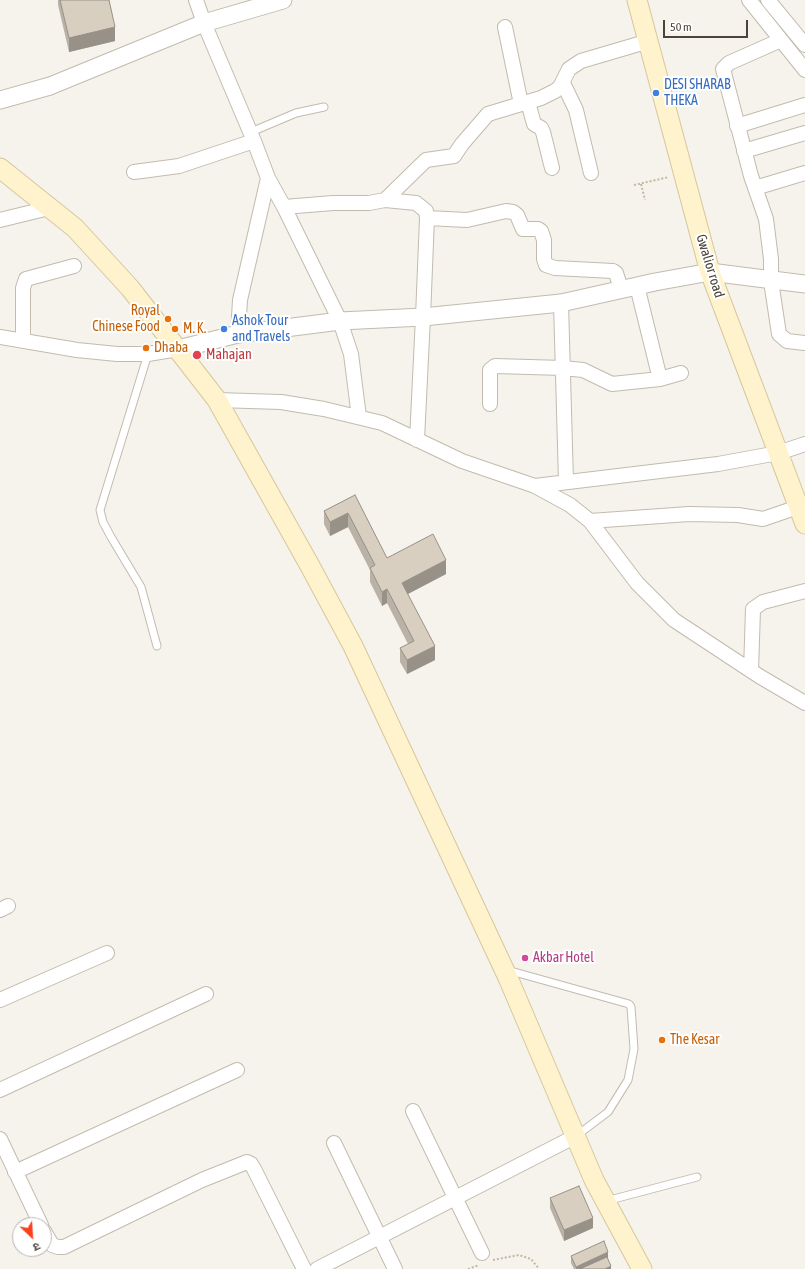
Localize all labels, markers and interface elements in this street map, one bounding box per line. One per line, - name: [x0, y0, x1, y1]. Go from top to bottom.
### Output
- scale bar: [665, 12, 750, 38]
- text: 50 m: [670, 20, 692, 34]
- place label: DESI SHARAB THEKA: [664, 77, 731, 110]
- marker: DESI SHARAB THEKA: [651, 88, 661, 98]
- street label: Gwalior road: [692, 232, 728, 300]
- place label: Royal Chinese Food: [92, 303, 160, 336]
- place label: Ashok Tour and Travels: [232, 313, 290, 346]
- marker: Royal Chinese Food: [163, 314, 173, 324]
- place label: M. K.: [183, 321, 206, 337]
- marker: M. K.: [170, 324, 180, 334]
- marker: Ashok Tour and Travels: [219, 324, 229, 334]
- place label: Dhaba: [154, 340, 188, 356]
- marker: Dhaba: [141, 343, 151, 353]
- place label: Mahajan: [206, 347, 252, 363]
- marker: Mahajan: [191, 349, 203, 361]
- place label: Akbar Hotel: [533, 950, 594, 966]
- marker: Akbar Hotel: [520, 953, 530, 963]
- place label: The Kesar: [670, 1032, 719, 1048]
- marker: The Kesar: [657, 1035, 667, 1045]
- north arrow: [12, 1217, 52, 1257]
- text: उ: [31, 1240, 42, 1254]

